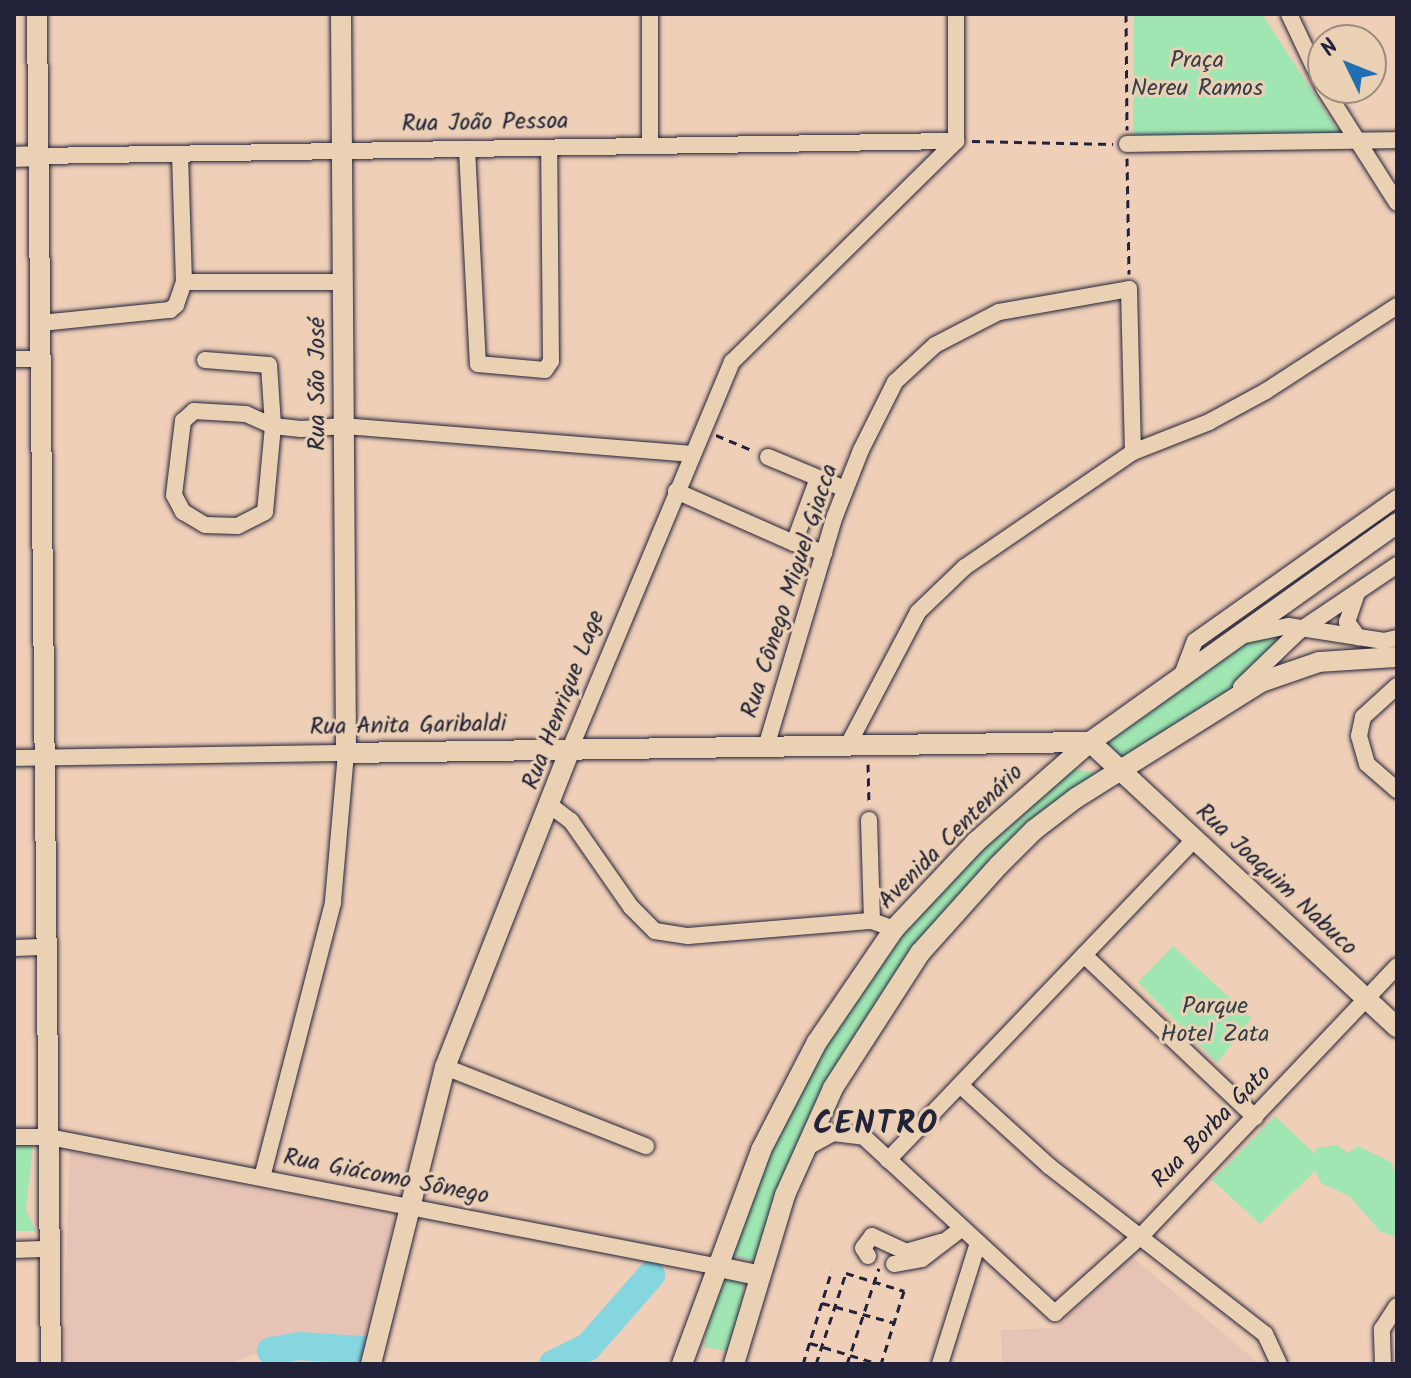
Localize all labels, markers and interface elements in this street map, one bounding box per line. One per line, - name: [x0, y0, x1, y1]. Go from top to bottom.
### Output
- north arrow: [1307, 24, 1387, 104]
- text: N: [1313, 32, 1348, 66]
- park label: Praça Nereu Ramos: [1131, 47, 1263, 103]
- street label: Rua João Pessoa: [401, 107, 569, 139]
- street label: Rua São José: [304, 317, 332, 451]
- street label: Rua Cônego Miguel Giacca: [735, 460, 845, 722]
- street label: Rua Henrique Lage: [517, 606, 611, 794]
- street label: Rua Anita Garibaldi: [309, 710, 507, 742]
- street label: Avenida Centenário: [872, 758, 1030, 916]
- street label: Rua Joaquim Nabuco: [1189, 798, 1363, 962]
- park label: Parque Hotel Zata: [1160, 993, 1270, 1049]
- street label: Rua Borba Gato: [1146, 1059, 1278, 1195]
- district label: CENTRO: [813, 1106, 939, 1144]
- street label: Rua Giácomo Sônego: [281, 1143, 491, 1211]

